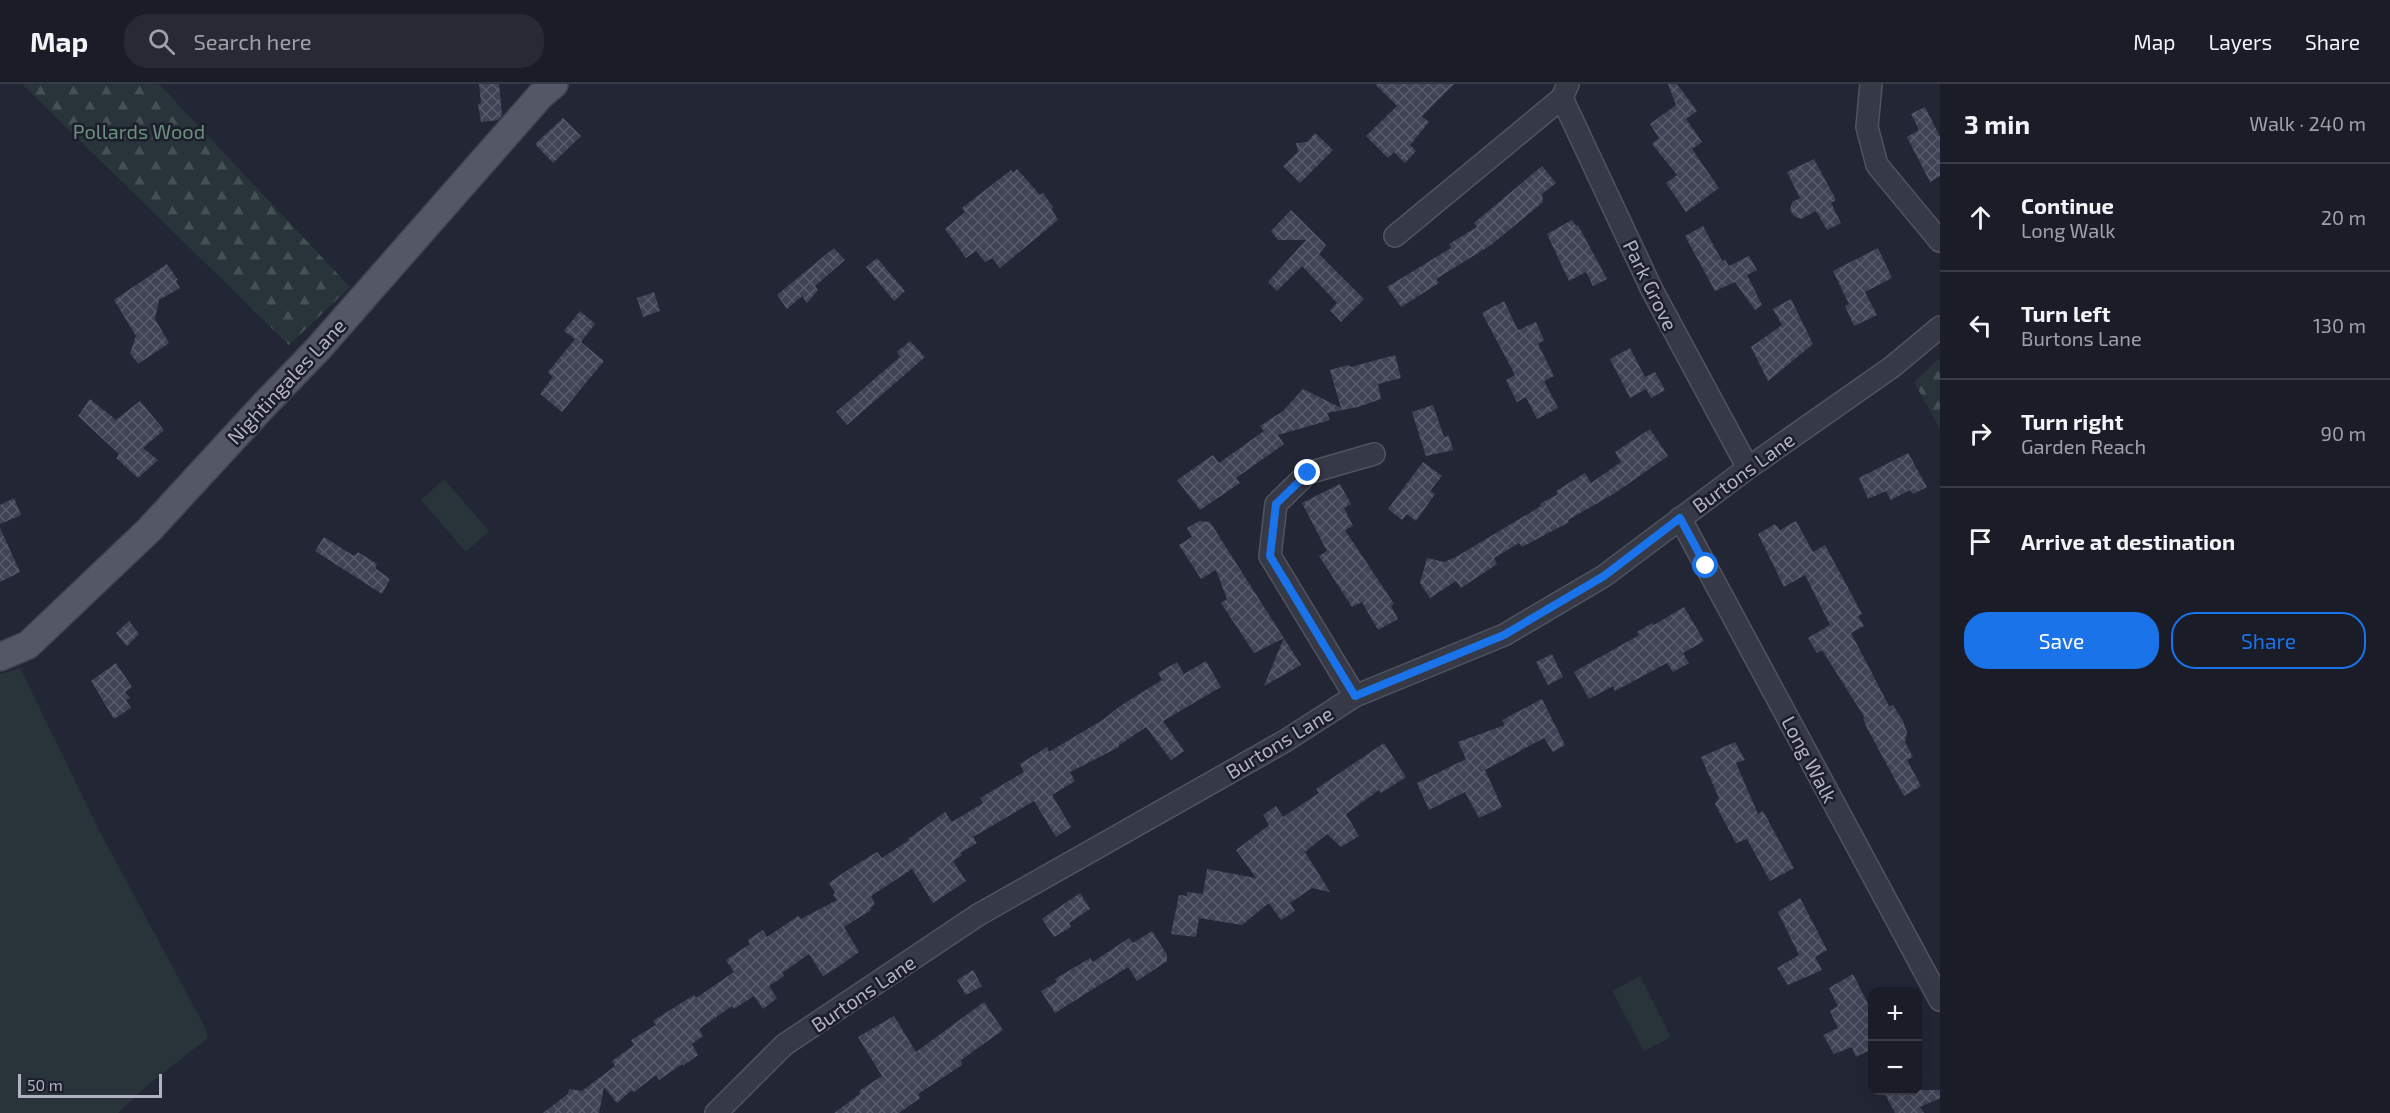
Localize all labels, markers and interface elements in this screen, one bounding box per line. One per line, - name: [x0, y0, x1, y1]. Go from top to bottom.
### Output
- search box: [124, 14, 544, 68]
- text: Map: [30, 24, 88, 58]
- icon: search: [145, 25, 178, 58]
- text: Search here: [193, 28, 312, 54]
- text: Map: [2133, 29, 2175, 54]
- text: Layers: [2208, 29, 2272, 54]
- text: Share: [2305, 29, 2360, 54]
- text: 3 min: [1964, 108, 2030, 139]
- text: Walk · 240 m: [2249, 111, 2366, 135]
- park label: Pollards Wood: [73, 119, 205, 143]
- text: Continue: [2021, 192, 2114, 218]
- icon: ahead: [1964, 201, 1997, 234]
- text: 20 m: [2321, 205, 2366, 229]
- text: Long Walk: [2021, 218, 2115, 242]
- street label: Park Grove: [1619, 236, 1683, 334]
- text: Turn left: [2021, 300, 2110, 326]
- icon: left: [1964, 309, 1997, 342]
- street label: Nightingales Lane: [222, 313, 350, 449]
- text: 130 m: [2313, 313, 2366, 337]
- text: Burtons Lane: [2021, 326, 2142, 350]
- text: Turn right: [2021, 408, 2123, 434]
- icon: right: [1964, 417, 1997, 450]
- text: 90 m: [2321, 421, 2366, 445]
- street label: Burtons Lane: [1687, 427, 1799, 517]
- text: Garden Reach: [2021, 434, 2146, 458]
- route end: [1294, 459, 1320, 485]
- icon: arrive: [1964, 525, 1997, 558]
- text: Arrive at destination: [2021, 528, 2235, 554]
- route start: [1692, 552, 1718, 578]
- button: Save: [1964, 612, 2159, 669]
- button: Share: [2171, 612, 2366, 669]
- street label: Burtons Lane: [1221, 701, 1337, 783]
- street label: Long Walk: [1777, 712, 1843, 806]
- street label: Burtons Lane: [806, 949, 920, 1037]
- map controls: [1868, 987, 1922, 1095]
- button: +: [1868, 987, 1922, 1041]
- button: −: [1868, 1041, 1922, 1095]
- scale bar: [18, 1071, 162, 1098]
- text: 50 m: [27, 1075, 63, 1094]

